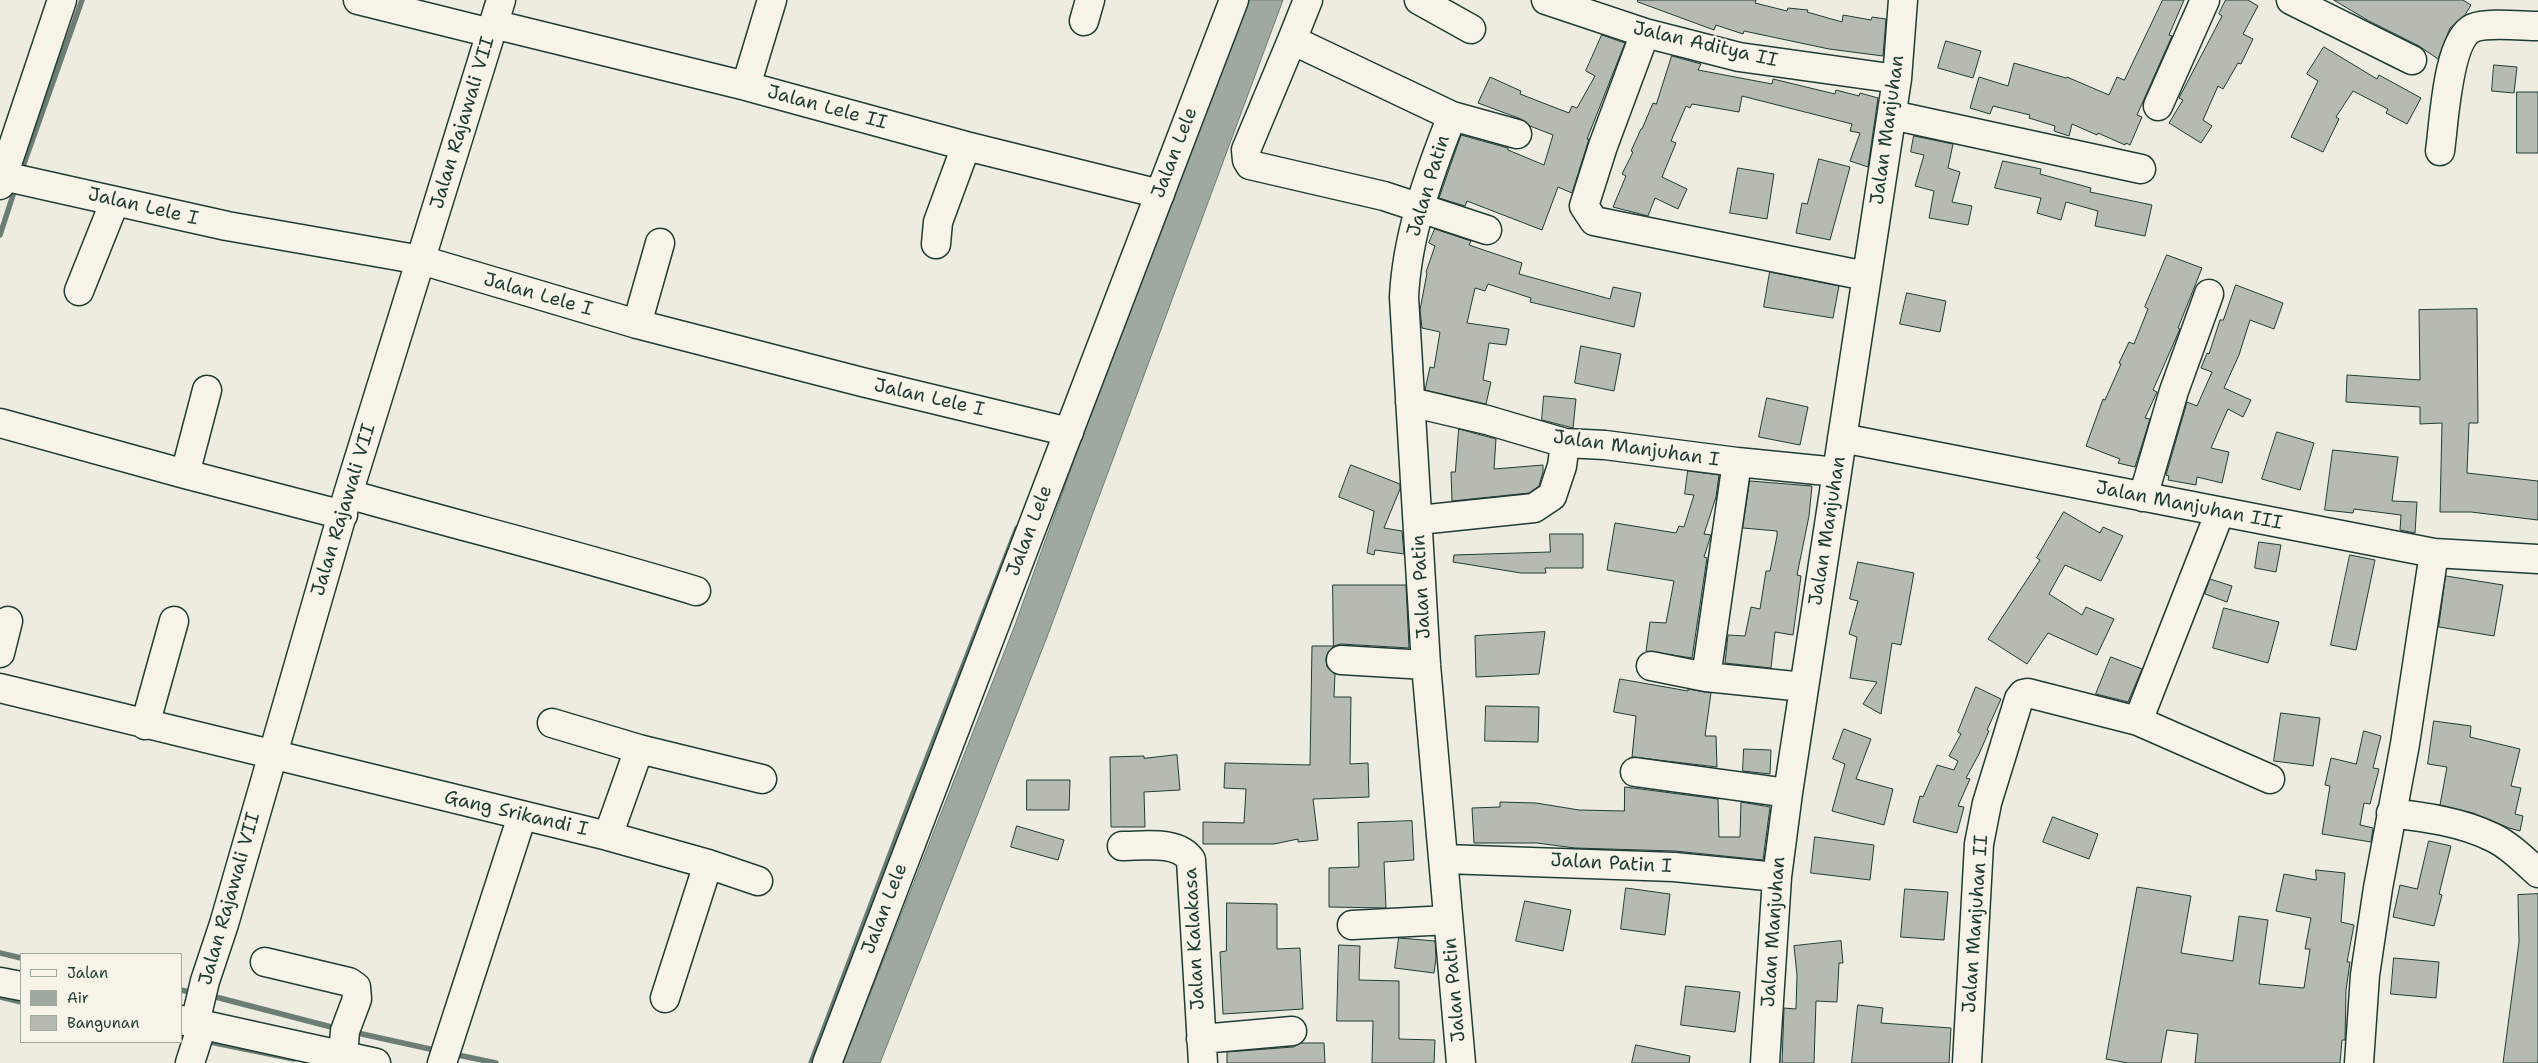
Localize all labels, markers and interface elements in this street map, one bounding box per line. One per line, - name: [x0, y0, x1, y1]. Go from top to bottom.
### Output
- street label: Jalan Aditya II: [1630, 17, 1780, 73]
- street label: Jalan Rajawali VII: [426, 34, 500, 212]
- street label: Jalan Manjuhan: [1866, 54, 1910, 206]
- street label: Jalan Lele II: [765, 81, 889, 135]
- street label: Jalan Lele: [1147, 104, 1203, 202]
- street label: Jalan Patin: [1403, 133, 1455, 239]
- street label: Jalan Lele I: [86, 183, 200, 231]
- street label: Jalan Lele I: [481, 269, 595, 321]
- street label: Jalan Lele I: [872, 374, 986, 422]
- street label: Jalan Rajawali VII: [307, 421, 381, 599]
- street label: Jalan Manjuhan I: [1551, 426, 1721, 472]
- street label: Jalan Manjuhan: [1805, 455, 1851, 607]
- street label: Jalan Manjuhan III: [2094, 477, 2284, 535]
- street label: Jalan Lele: [1002, 482, 1058, 580]
- street label: Jalan Patin: [1408, 534, 1436, 640]
- street label: Gang Srikandi I: [442, 786, 590, 842]
- street label: Jalan Rajawali VII: [194, 810, 266, 988]
- street label: Jalan Manjuhan II: [1958, 834, 1994, 1014]
- street label: Jalan Patin I: [1550, 849, 1672, 879]
- street label: Jalan Manjuhan: [1757, 856, 1791, 1008]
- street label: Jalan Lele: [857, 860, 913, 958]
- street label: Jalan Kalakasa: [1180, 867, 1210, 1011]
- street label: Jalan Patin: [1439, 937, 1471, 1043]
- legend: [20, 953, 182, 1043]
- text: Jalan: [67, 963, 108, 983]
- text: Air: [67, 988, 89, 1008]
- text: Bangunan: [67, 1013, 139, 1033]

